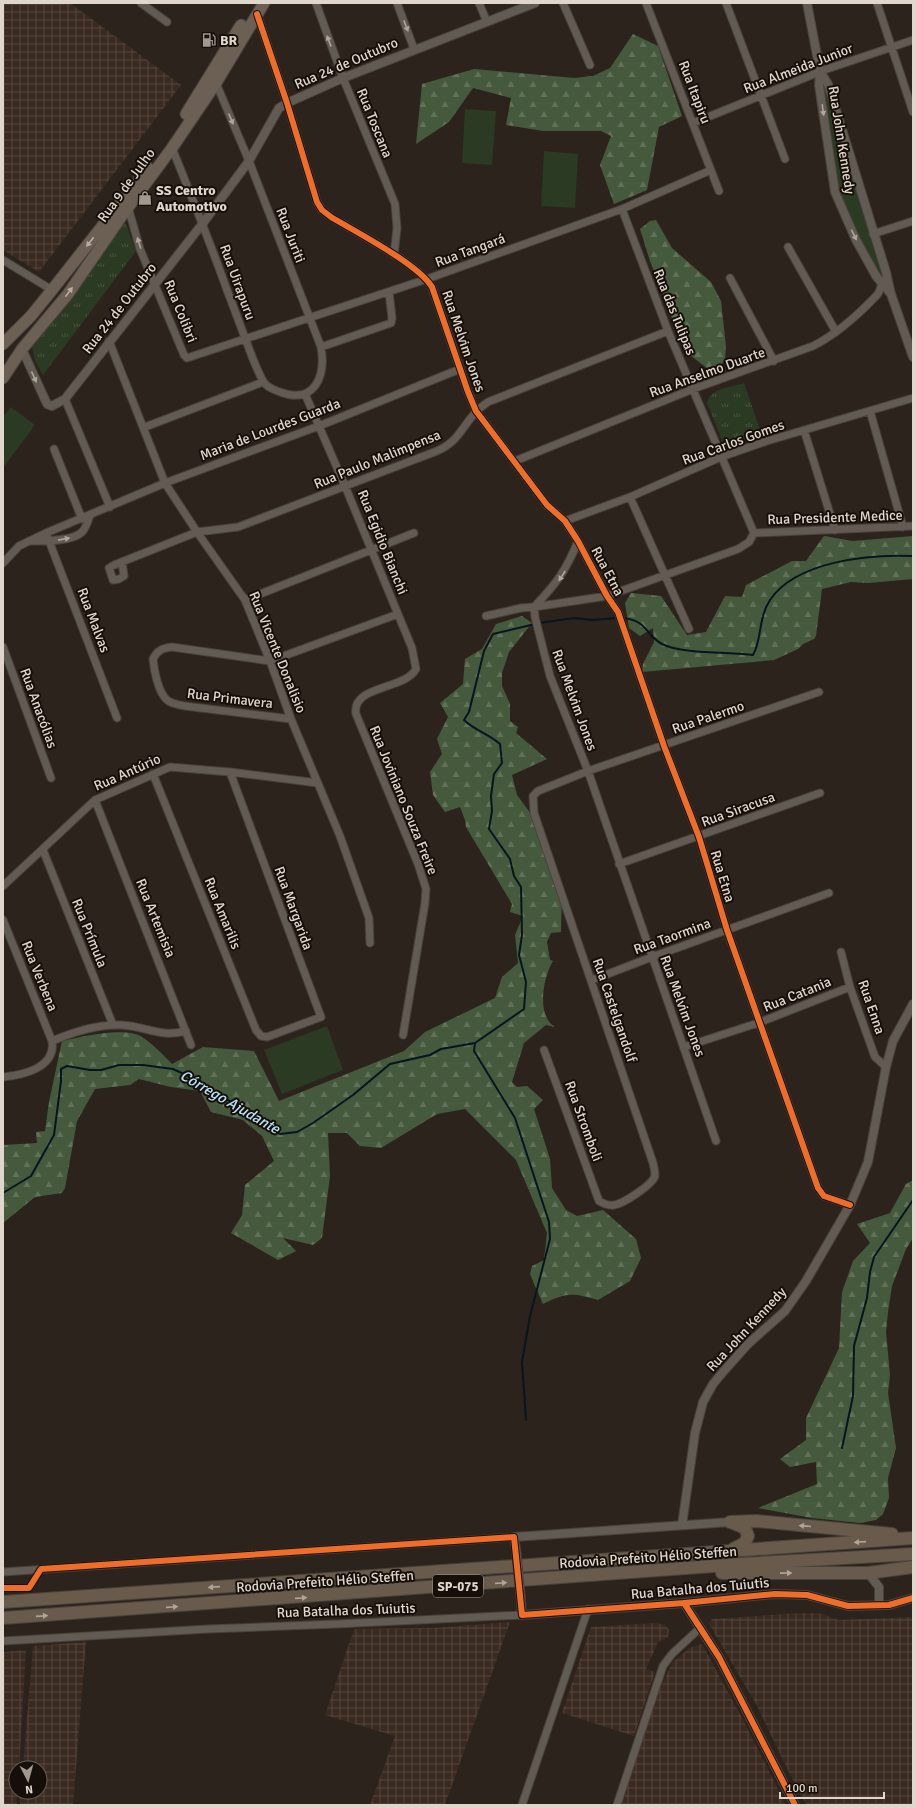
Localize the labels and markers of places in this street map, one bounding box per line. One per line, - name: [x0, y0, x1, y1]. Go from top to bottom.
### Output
- fuel station icon: BR: [201, 32, 217, 48]
- place label: BR: [220, 32, 238, 49]
- place label: SS Centro Automotivo: [156, 182, 227, 215]
- shop icon: SS Centro Automotivo: [137, 190, 153, 206]

